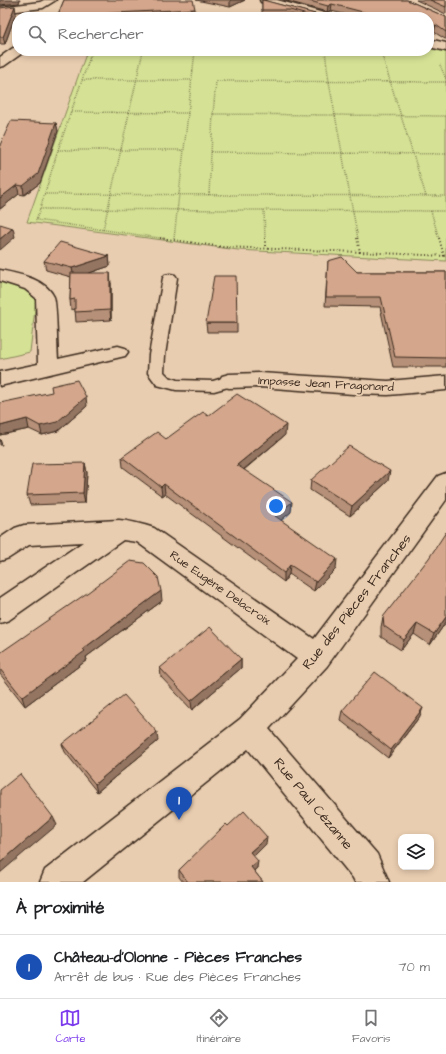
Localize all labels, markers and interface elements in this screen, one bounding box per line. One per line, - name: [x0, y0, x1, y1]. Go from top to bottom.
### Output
- search box: [12, 12, 434, 56]
- icon: search: [26, 23, 48, 45]
- text: Rechercher: [58, 24, 143, 45]
- street label: Impasse Jean Fragonard: [258, 372, 394, 397]
- your location: [266, 496, 286, 516]
- street label: Rue des Pièces Franches: [298, 530, 416, 674]
- street label: Rue Eugène Delacroix: [165, 547, 274, 630]
- street label: Rue Paul Cézanne: [269, 754, 358, 855]
- pin: 1: [166, 787, 192, 820]
- map controls: [398, 834, 434, 870]
- button: layers: [398, 834, 434, 870]
- text: À proximité: [16, 896, 105, 920]
- text: Château-d'Olonne - Pièces Franches: [54, 947, 302, 968]
- text: 1: [28, 958, 30, 976]
- text: 70 m: [398, 958, 430, 976]
- text: Arrêt de bus · Rue des Pièces Franches: [54, 968, 301, 986]
- tab: Carte: [56, 1007, 85, 1046]
- tab: Itinéraire: [196, 1007, 241, 1046]
- tab: Favoris: [352, 1007, 390, 1046]

